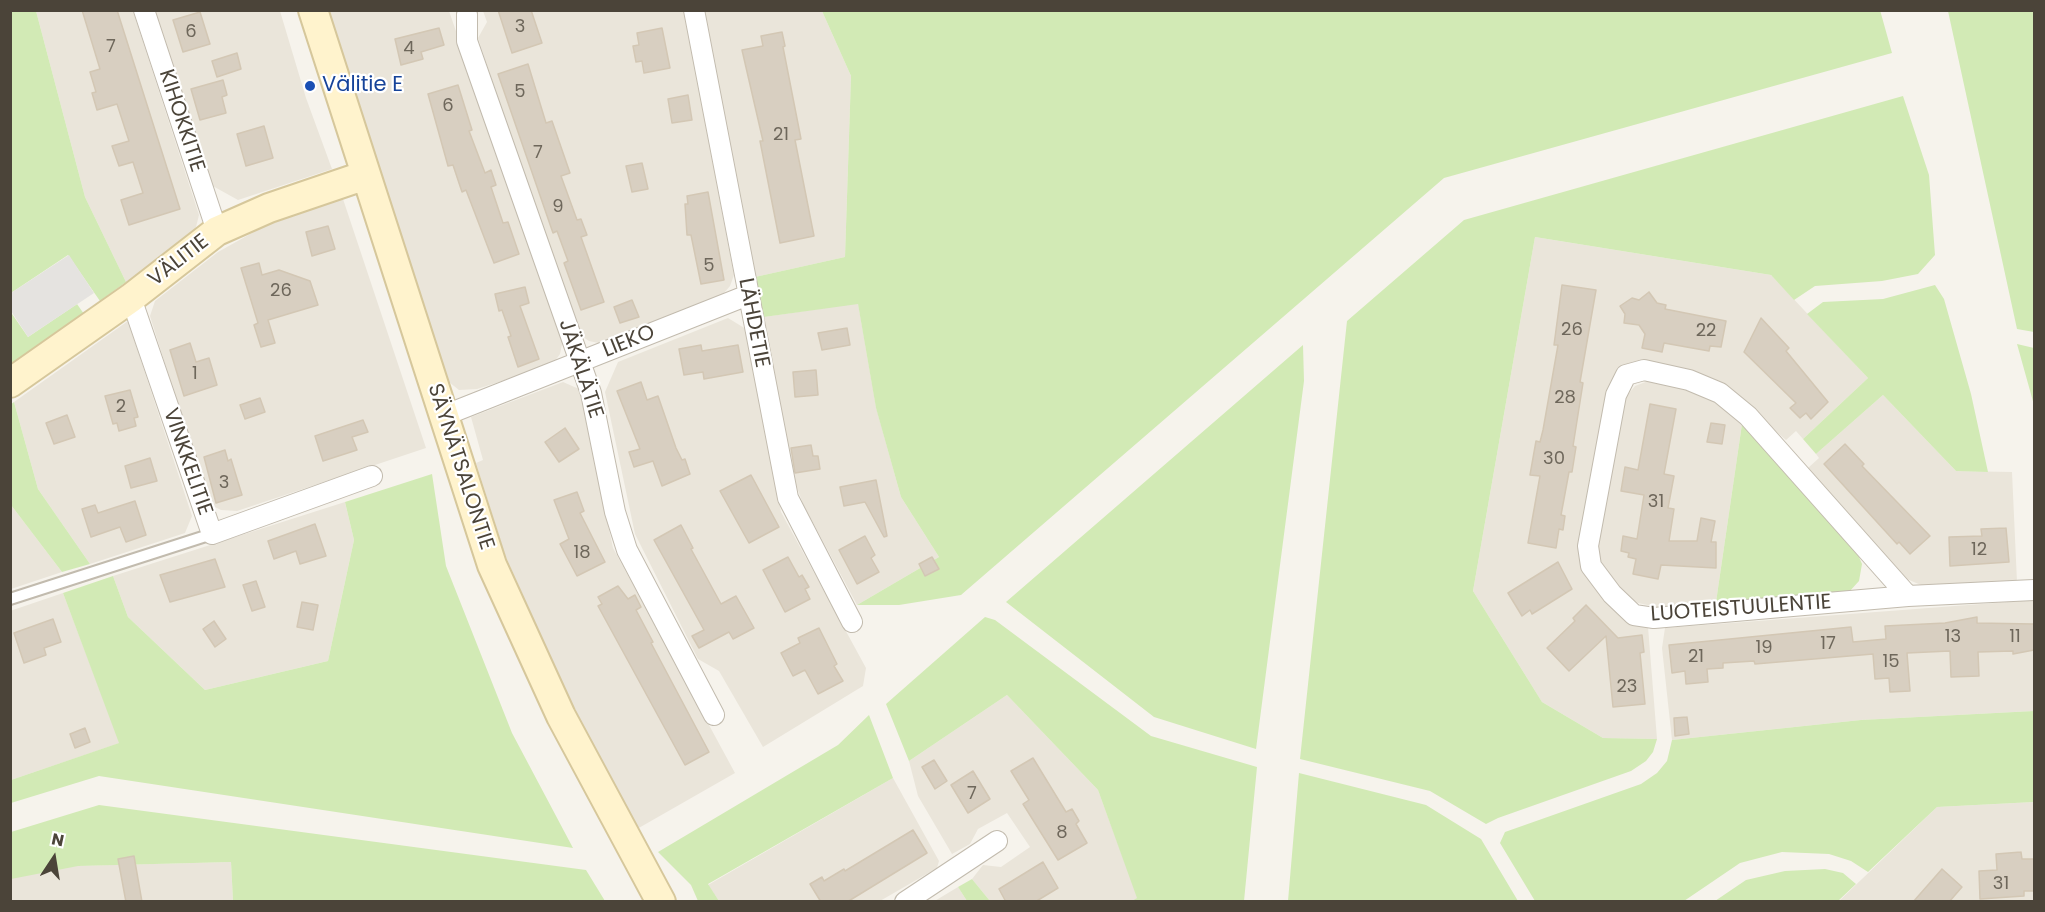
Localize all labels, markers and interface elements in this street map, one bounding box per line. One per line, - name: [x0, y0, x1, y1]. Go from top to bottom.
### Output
- house number: 3: [515, 16, 525, 38]
- house number: 6: [185, 21, 197, 43]
- house number: 7: [106, 36, 116, 58]
- house number: 4: [403, 38, 415, 60]
- street label: KIHOKKITIE: [153, 67, 209, 175]
- place label: Välitie E: [322, 73, 403, 99]
- marker: Välitie E: [303, 79, 317, 93]
- house number: 5: [514, 81, 526, 103]
- house number: 6: [442, 95, 454, 117]
- house number: 21: [773, 124, 789, 146]
- house number: 7: [533, 142, 543, 164]
- house number: 9: [552, 196, 564, 218]
- street label: VÄLITIE: [144, 230, 214, 292]
- house number: 5: [703, 255, 715, 277]
- street label: LÄHDETIE: [732, 276, 774, 370]
- house number: 26: [270, 280, 292, 302]
- street label: JÄKÄLÄTIE: [552, 316, 608, 422]
- house number: 26: [1561, 319, 1583, 341]
- street label: LIEKO: [599, 320, 659, 364]
- house number: 22: [1696, 320, 1716, 342]
- house number: 1: [192, 363, 198, 385]
- street label: SÄYNÄTSALONTIE: [421, 381, 499, 553]
- house number: 28: [1554, 387, 1576, 409]
- house number: 2: [116, 396, 126, 418]
- street label: VINKKELITIE: [157, 405, 217, 519]
- house number: 30: [1543, 448, 1565, 470]
- house number: 3: [219, 472, 229, 494]
- house number: 31: [1648, 491, 1664, 513]
- house number: 12: [1971, 539, 1987, 561]
- house number: 18: [573, 542, 591, 564]
- street label: LUOTEISTUULENTIE: [1650, 590, 1832, 628]
- house number: 13: [1945, 626, 1961, 648]
- house number: 11: [2009, 626, 2021, 648]
- house number: 17: [1820, 633, 1836, 655]
- house number: 19: [1755, 637, 1773, 659]
- house number: 21: [1688, 646, 1704, 668]
- house number: 15: [1882, 651, 1900, 673]
- house number: 23: [1617, 676, 1637, 698]
- house number: 7: [967, 783, 977, 805]
- house number: 8: [1056, 822, 1068, 844]
- text: N: [50, 827, 66, 852]
- north arrow: [24, 828, 84, 888]
- house number: 31: [1993, 873, 2009, 895]

